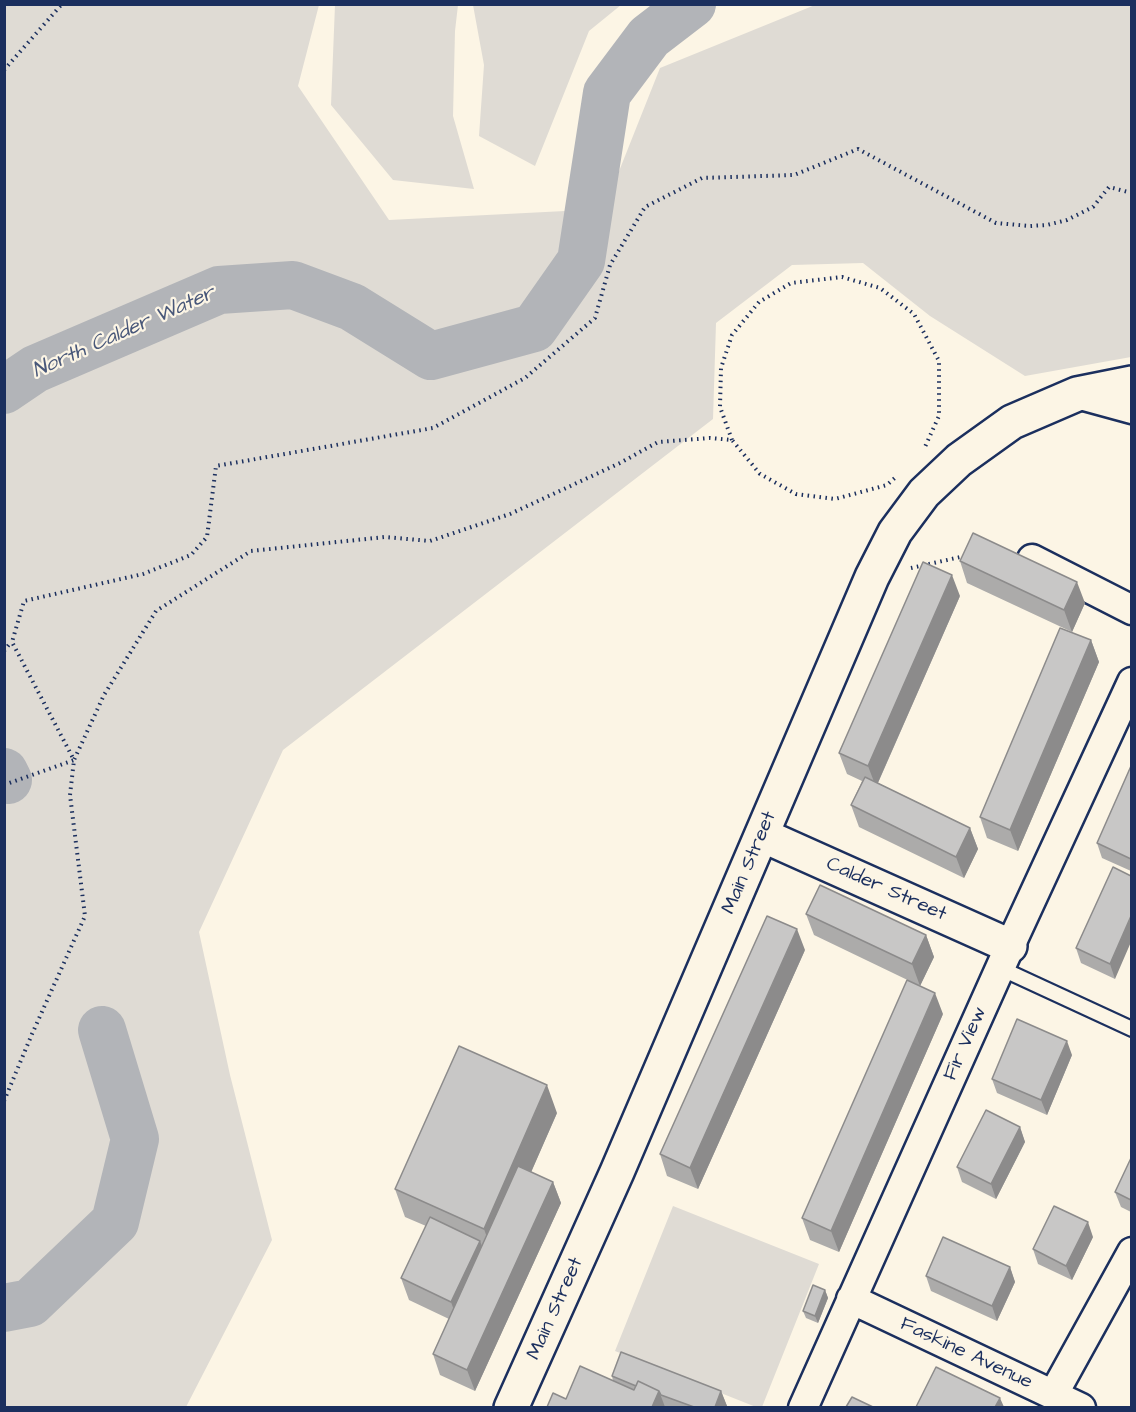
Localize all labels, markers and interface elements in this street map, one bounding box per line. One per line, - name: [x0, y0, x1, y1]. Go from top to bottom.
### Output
- water label: North Calder Water: [29, 281, 219, 385]
- street label: Main Street: [718, 808, 782, 918]
- street label: Calder Street: [822, 853, 950, 927]
- street label: Fir View: [939, 1003, 993, 1085]
- street label: Main Street: [523, 1254, 589, 1364]
- street label: Faskine Avenue: [896, 1313, 1036, 1395]

